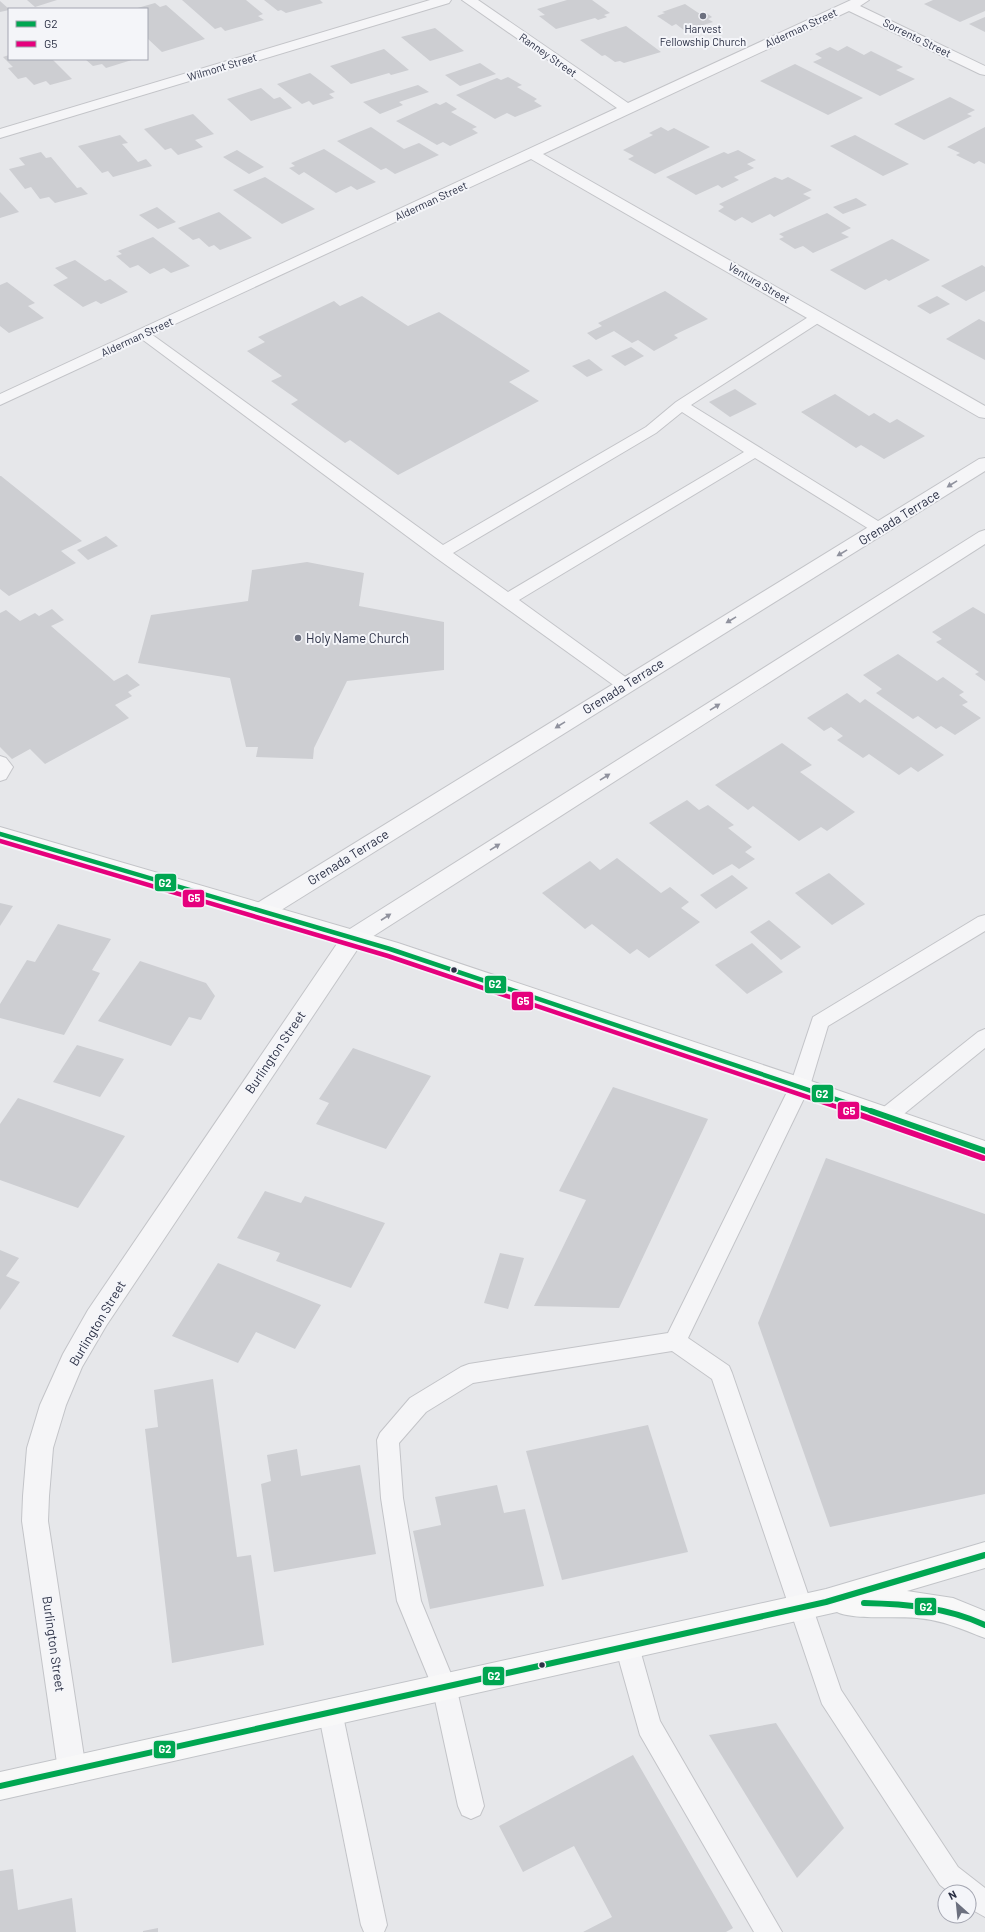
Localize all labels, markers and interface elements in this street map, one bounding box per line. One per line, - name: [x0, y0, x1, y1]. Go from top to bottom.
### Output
- street label: Alderman Street: [763, 5, 839, 50]
- legend: [8, 8, 148, 60]
- marker: Harvest Fellowship Church: [698, 11, 708, 21]
- street label: Sorrento Street: [881, 15, 953, 60]
- text: G2: [44, 16, 58, 30]
- place label: Harvest Fellowship Church: [660, 22, 746, 48]
- street label: Ranney Street: [517, 30, 580, 79]
- text: G5: [44, 36, 58, 50]
- street label: Wilmont Street: [185, 50, 258, 83]
- street label: Alderman Street: [393, 178, 469, 223]
- street label: Ventura Street: [726, 260, 793, 306]
- street label: Alderman Street: [99, 314, 175, 359]
- one-way arrow: [946, 480, 958, 487]
- street label: Grenada Terrace: [855, 486, 943, 548]
- one-way arrow: [836, 549, 848, 556]
- one-way arrow: [725, 617, 737, 624]
- place label: Holy Name Church: [306, 630, 409, 646]
- marker: Holy Name Church: [293, 633, 303, 643]
- street label: Grenada Terrace: [579, 655, 667, 717]
- one-way arrow: [709, 704, 721, 711]
- one-way arrow: [555, 721, 566, 729]
- one-way arrow: [600, 773, 610, 781]
- street label: Grenada Terrace: [304, 826, 392, 888]
- one-way arrow: [490, 843, 500, 851]
- line badge: G2: [154, 873, 177, 892]
- text: G2: [159, 876, 171, 889]
- line badge: G5: [182, 889, 205, 908]
- text: G5: [188, 891, 200, 904]
- one-way arrow: [380, 913, 392, 920]
- unlabelled marker: [449, 965, 459, 975]
- line badge: G2: [484, 975, 507, 994]
- text: G2: [489, 977, 501, 990]
- line badge: G5: [511, 991, 534, 1011]
- text: G5: [517, 994, 529, 1007]
- street label: Burlington Street: [241, 1007, 309, 1097]
- line badge: G2: [811, 1084, 834, 1103]
- text: G2: [816, 1087, 828, 1100]
- line badge: G5: [837, 1101, 860, 1120]
- text: G5: [843, 1104, 855, 1117]
- street label: Burlington Street: [65, 1277, 129, 1369]
- street label: Burlington Street: [39, 1595, 69, 1693]
- line badge: G2: [914, 1597, 937, 1616]
- text: G2: [920, 1600, 932, 1613]
- unlabelled marker: [537, 1660, 547, 1670]
- line badge: G2: [482, 1666, 505, 1686]
- text: G2: [488, 1669, 500, 1682]
- line badge: G2: [153, 1740, 176, 1759]
- text: G2: [159, 1742, 171, 1755]
- north arrow: [937, 1884, 977, 1924]
- text: N: [946, 1887, 958, 1902]

